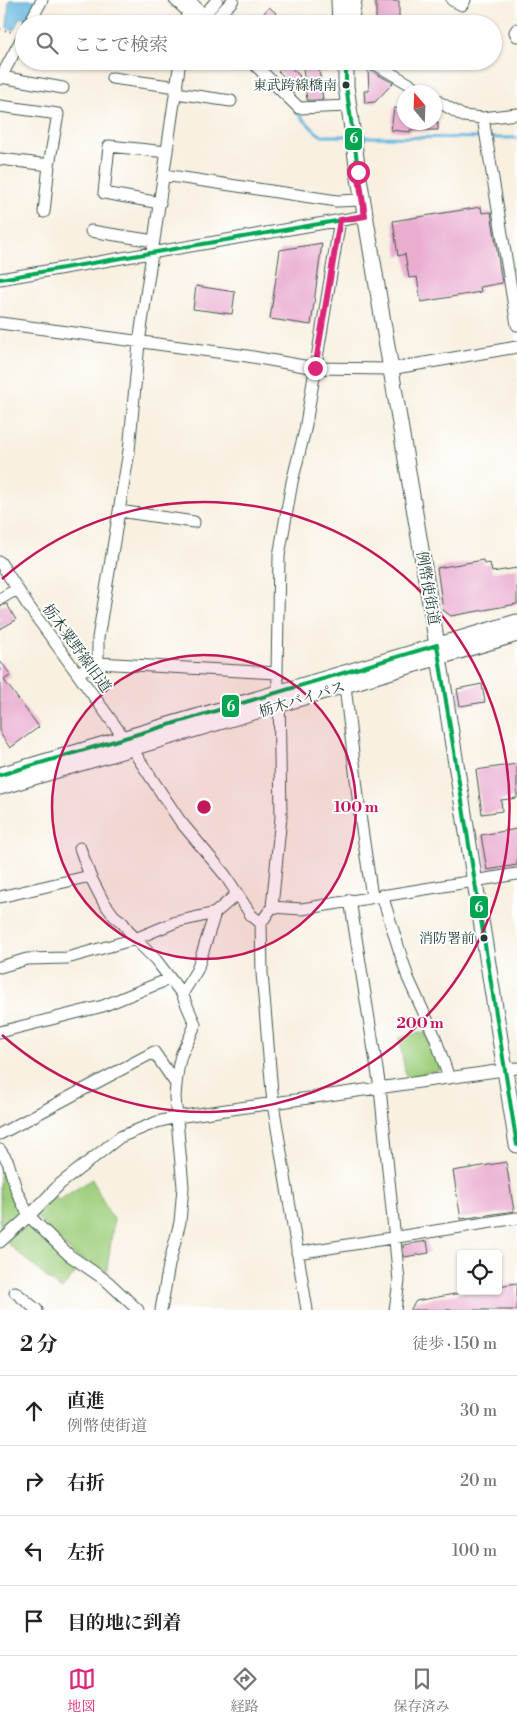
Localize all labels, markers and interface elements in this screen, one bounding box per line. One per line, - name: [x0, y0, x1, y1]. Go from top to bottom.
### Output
- search box: [15, 15, 502, 70]
- icon: search: [33, 29, 61, 57]
- text: ここで検索: [73, 33, 168, 57]
- place label: 東武跨線橋南: [253, 77, 337, 95]
- marker: 東武跨線橋南: [341, 80, 351, 90]
- north arrow: [397, 85, 442, 130]
- line badge: 6: [344, 127, 363, 151]
- text: 6: [350, 130, 359, 148]
- route start: [347, 161, 370, 184]
- route end: [304, 357, 327, 380]
- street label: 例幣使街道: [412, 549, 443, 627]
- street label: 栃木粟野線旧道: [38, 600, 115, 696]
- street label: 栃木バイパス: [256, 677, 348, 722]
- line badge: 6: [221, 694, 240, 718]
- text: 6: [227, 698, 236, 716]
- centre of rings: [195, 798, 213, 816]
- text: 100 m: [334, 798, 379, 817]
- line badge: 6: [469, 895, 489, 919]
- text: 6: [475, 899, 484, 917]
- place label: 消防署前: [419, 930, 475, 948]
- marker: 消防署前: [479, 933, 489, 943]
- text: 200 m: [396, 1014, 444, 1033]
- map controls: [457, 1250, 502, 1295]
- button: locate: [457, 1250, 502, 1295]
- text: 2 分: [20, 1332, 58, 1358]
- text: 徒歩 · 150 m: [412, 1334, 497, 1354]
- text: 直進: [67, 1389, 105, 1413]
- icon: ahead: [20, 1397, 48, 1425]
- text: 30 m: [460, 1401, 497, 1421]
- text: 例幣使街道: [67, 1416, 147, 1436]
- icon: right: [20, 1467, 48, 1495]
- text: 右折: [67, 1471, 105, 1495]
- text: 20 m: [460, 1471, 497, 1491]
- icon: left: [20, 1537, 48, 1565]
- text: 左折: [67, 1541, 105, 1565]
- text: 100 m: [452, 1541, 497, 1561]
- icon: arrive: [20, 1607, 48, 1635]
- text: 目的地に到着: [67, 1611, 181, 1635]
- tab: 地図: [68, 1665, 96, 1716]
- tab: 経路: [231, 1665, 259, 1716]
- tab: 保存済み: [394, 1665, 450, 1716]

